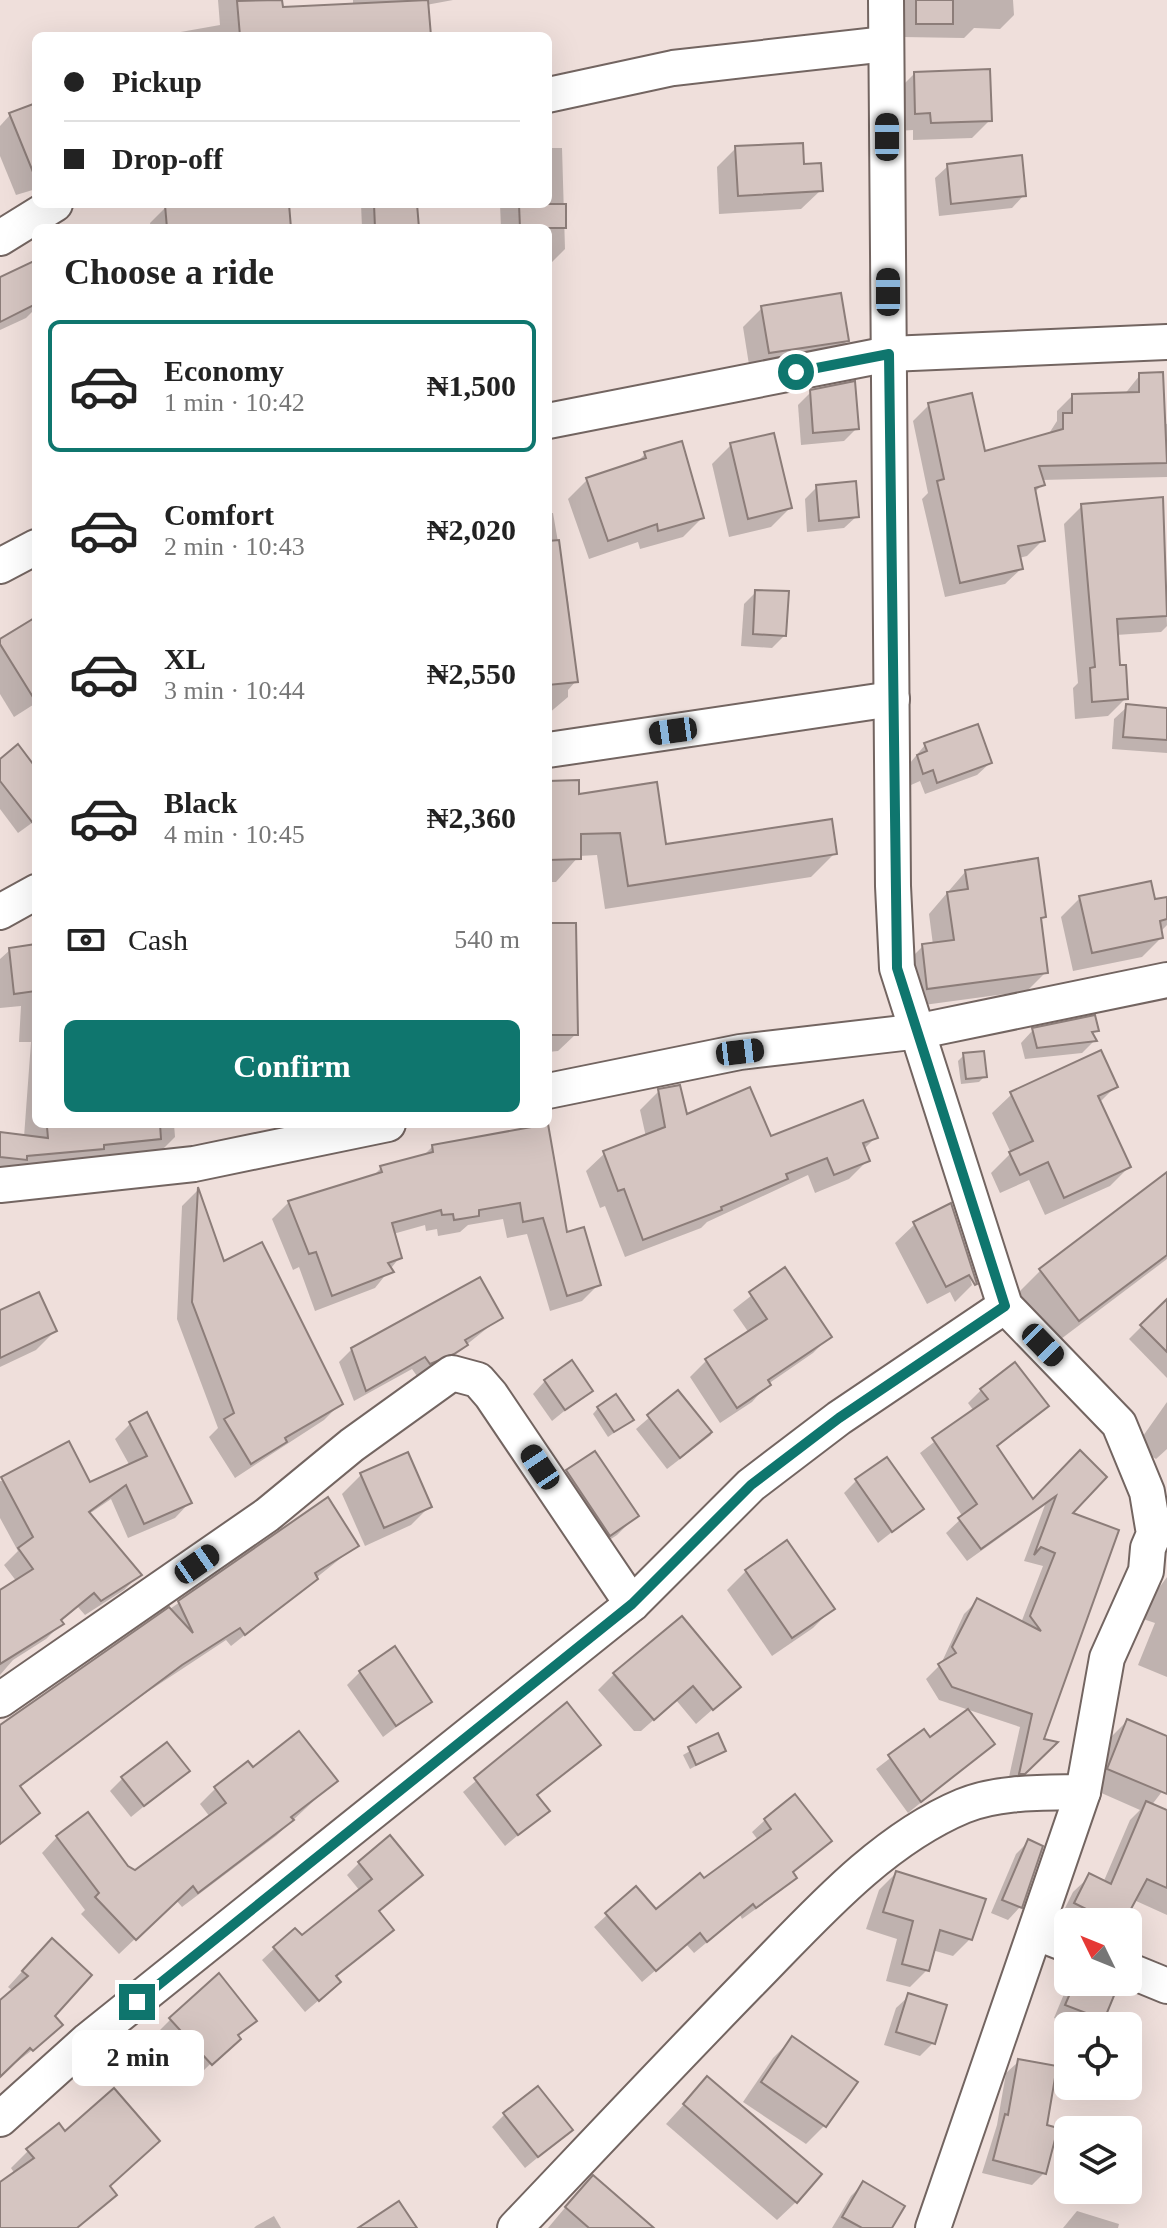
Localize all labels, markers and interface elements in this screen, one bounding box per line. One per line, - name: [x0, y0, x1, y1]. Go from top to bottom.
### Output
- text: Pickup: [112, 65, 202, 98]
- car: [875, 113, 899, 161]
- text: Drop-off: [112, 142, 223, 175]
- text: Choose a ride: [64, 252, 274, 292]
- car: [876, 268, 900, 316]
- icon: car: [68, 350, 140, 422]
- text: Economy: [164, 354, 284, 387]
- route start: [778, 354, 814, 390]
- text: ₦1,500: [427, 369, 516, 402]
- text: 1 min · 10:42: [164, 388, 305, 417]
- icon: car: [68, 494, 140, 566]
- text: Comfort: [164, 498, 274, 531]
- text: ₦2,020: [427, 513, 516, 546]
- text: 2 min · 10:43: [164, 532, 305, 561]
- icon: car: [68, 638, 140, 710]
- text: XL: [164, 642, 206, 675]
- text: ₦2,550: [427, 657, 516, 690]
- text: 3 min · 10:44: [164, 676, 305, 705]
- car: [648, 716, 698, 746]
- icon: car: [68, 782, 140, 854]
- text: Black: [164, 786, 237, 819]
- text: ₦2,360: [427, 801, 516, 834]
- text: 4 min · 10:45: [164, 820, 305, 849]
- icon: cash: [64, 918, 108, 962]
- text: Cash: [128, 923, 188, 956]
- text: 540 m: [454, 925, 520, 954]
- button: Confirm: [64, 1020, 520, 1112]
- car: [715, 1037, 765, 1067]
- car: [1018, 1319, 1068, 1371]
- car: [517, 1440, 563, 1494]
- car: [170, 1540, 224, 1588]
- north arrow: [1054, 1908, 1142, 1996]
- map controls: [1054, 1908, 1142, 2204]
- route end: [119, 1984, 155, 2020]
- button: locate: [1054, 2012, 1142, 2100]
- callout: 2 min: [71, 2030, 203, 2086]
- text: 2 min: [107, 2043, 169, 2072]
- button: layers: [1054, 2116, 1142, 2204]

